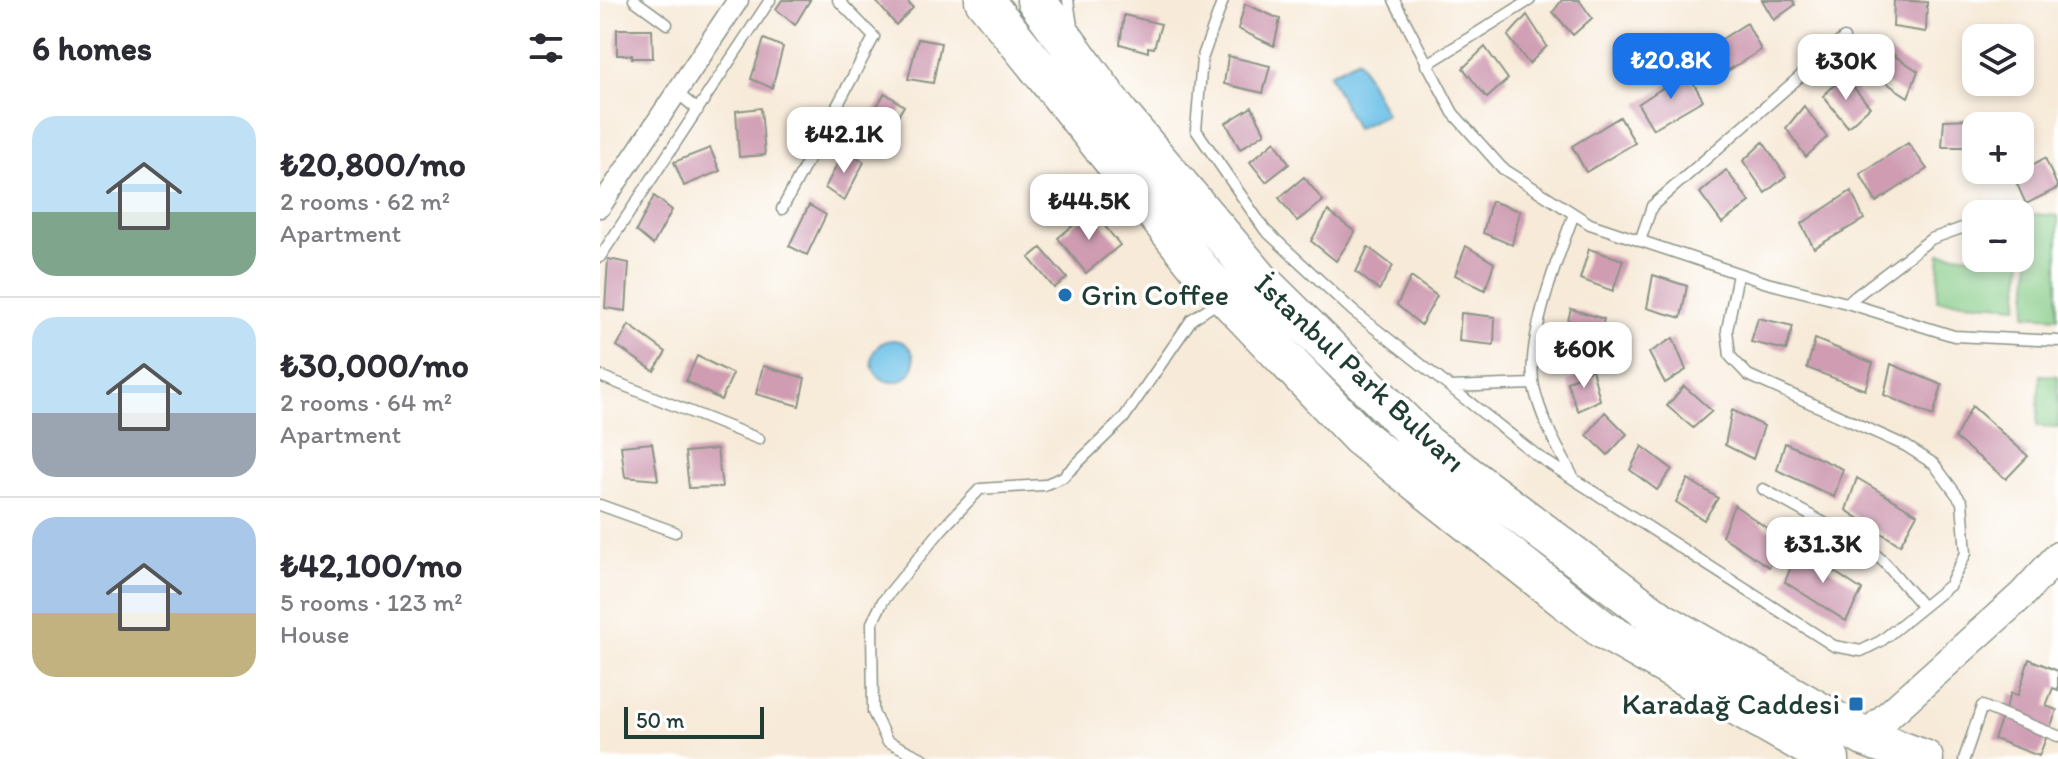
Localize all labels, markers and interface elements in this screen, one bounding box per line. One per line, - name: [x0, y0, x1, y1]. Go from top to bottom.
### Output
- map controls: [1962, 24, 2034, 272]
- button: layers: [1962, 24, 2034, 96]
- icon: filters: [524, 26, 568, 70]
- text: 6 homes: [32, 28, 152, 69]
- pin: ₺20.8K: [1606, 33, 1736, 101]
- pin: ₺30K: [1799, 34, 1893, 102]
- text: ₺20.8K: [1631, 43, 1711, 75]
- text: ₺30K: [1816, 44, 1876, 76]
- pin: ₺42.1K: [779, 107, 909, 175]
- button: +: [1962, 112, 2034, 184]
- text: ₺42.1K: [805, 117, 883, 149]
- text: ₺20,800/mo: [280, 144, 466, 185]
- icon: home: [96, 148, 192, 244]
- pin: ₺44.5K: [1024, 174, 1154, 242]
- text: ₺44.5K: [1048, 184, 1130, 216]
- text: 2 rooms · 62 m²: [280, 185, 450, 217]
- button: −: [1962, 200, 2034, 272]
- text: Apartment: [280, 217, 401, 249]
- street label: İstanbul Park Bulvarı: [1247, 265, 1473, 480]
- place label: Grin Coffee: [1081, 276, 1229, 313]
- marker: Grin Coffee: [1056, 286, 1074, 304]
- pin: ₺60K: [1537, 322, 1631, 390]
- text: ₺60K: [1554, 332, 1614, 364]
- text: ₺30,000/mo: [280, 345, 469, 386]
- icon: home: [96, 349, 192, 445]
- text: 2 rooms · 64 m²: [280, 386, 452, 418]
- text: Apartment: [280, 418, 401, 450]
- pin: ₺31.3K: [1758, 517, 1888, 585]
- text: ₺31.3K: [1784, 527, 1862, 559]
- text: ₺42,100/mo: [280, 545, 462, 586]
- icon: home: [96, 549, 192, 645]
- text: 5 rooms · 123 m²: [280, 586, 463, 618]
- text: House: [280, 618, 350, 650]
- place label: Karadağ Caddesi: [1622, 685, 1840, 722]
- marker: Karadağ Caddesi: [1847, 695, 1865, 713]
- scale bar: [624, 703, 764, 739]
- text: 50 m: [636, 707, 685, 734]

